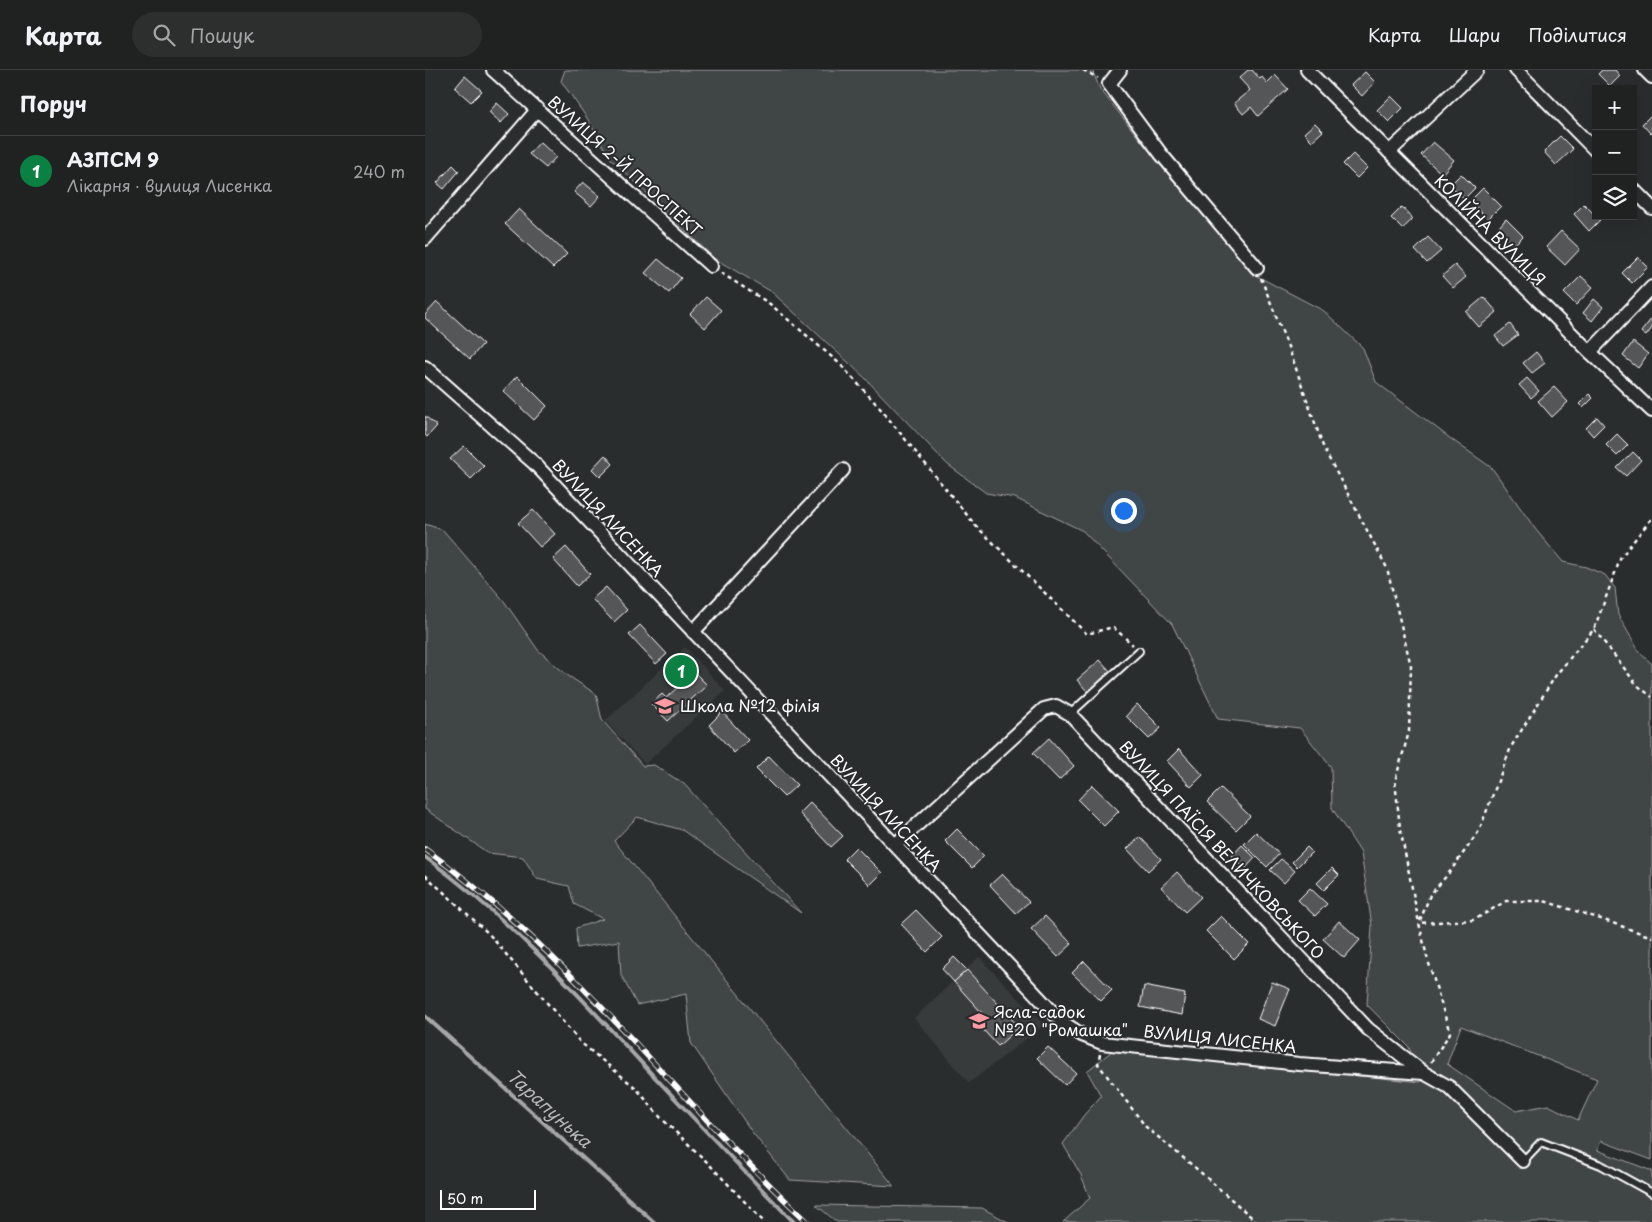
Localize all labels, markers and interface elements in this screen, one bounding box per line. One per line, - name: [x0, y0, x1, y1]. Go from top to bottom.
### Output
- search box: [132, 12, 482, 57]
- text: Карта: [25, 17, 102, 53]
- icon: search: [150, 21, 178, 49]
- text: Пошук: [190, 21, 254, 49]
- text: Карта: [1368, 21, 1421, 48]
- text: Шари: [1449, 21, 1501, 48]
- text: Поділитися: [1529, 21, 1627, 48]
- map controls: [1592, 85, 1637, 220]
- button: +: [1592, 85, 1637, 130]
- text: Поруч: [20, 87, 87, 119]
- street label: ВУЛИЦЯ 2-Й ПРОСПЕКТ: [543, 89, 708, 241]
- button: −: [1592, 130, 1637, 175]
- text: АЗПСМ 9: [67, 145, 159, 173]
- text: 1: [32, 159, 40, 183]
- text: 240 m: [353, 159, 405, 183]
- street label: КОЛІЙНА ВУЛИЦЯ: [1430, 168, 1552, 290]
- text: Лікарня · вулиця Лисенка: [67, 173, 272, 197]
- button: layers: [1592, 175, 1637, 220]
- street label: ВУЛИЦЯ ЛИСЕНКА: [548, 453, 670, 582]
- your location: [1111, 498, 1137, 524]
- pin: 1: [665, 652, 697, 690]
- place label: Школа №12 філія: [680, 693, 820, 717]
- school or university icon: Школа №12 філія: [654, 695, 676, 717]
- street label: ВУЛИЦЯ ПАЇСІЯ ВЕЛИЧКОВСЬКОГО: [1115, 735, 1331, 964]
- street label: ВУЛИЦЯ ЛИСЕНКА: [826, 748, 948, 877]
- place label: Ясла-садок №20 "Ромашка": [994, 999, 1128, 1041]
- school or university icon: Ясла-садок №20 "Ромашка": [968, 1010, 990, 1032]
- street label: ВУЛИЦЯ ЛИСЕНКА: [1143, 1018, 1298, 1058]
- water label: Тарапунька: [501, 1062, 599, 1154]
- scale bar: [440, 1187, 536, 1210]
- text: 50 m: [447, 1188, 483, 1209]

